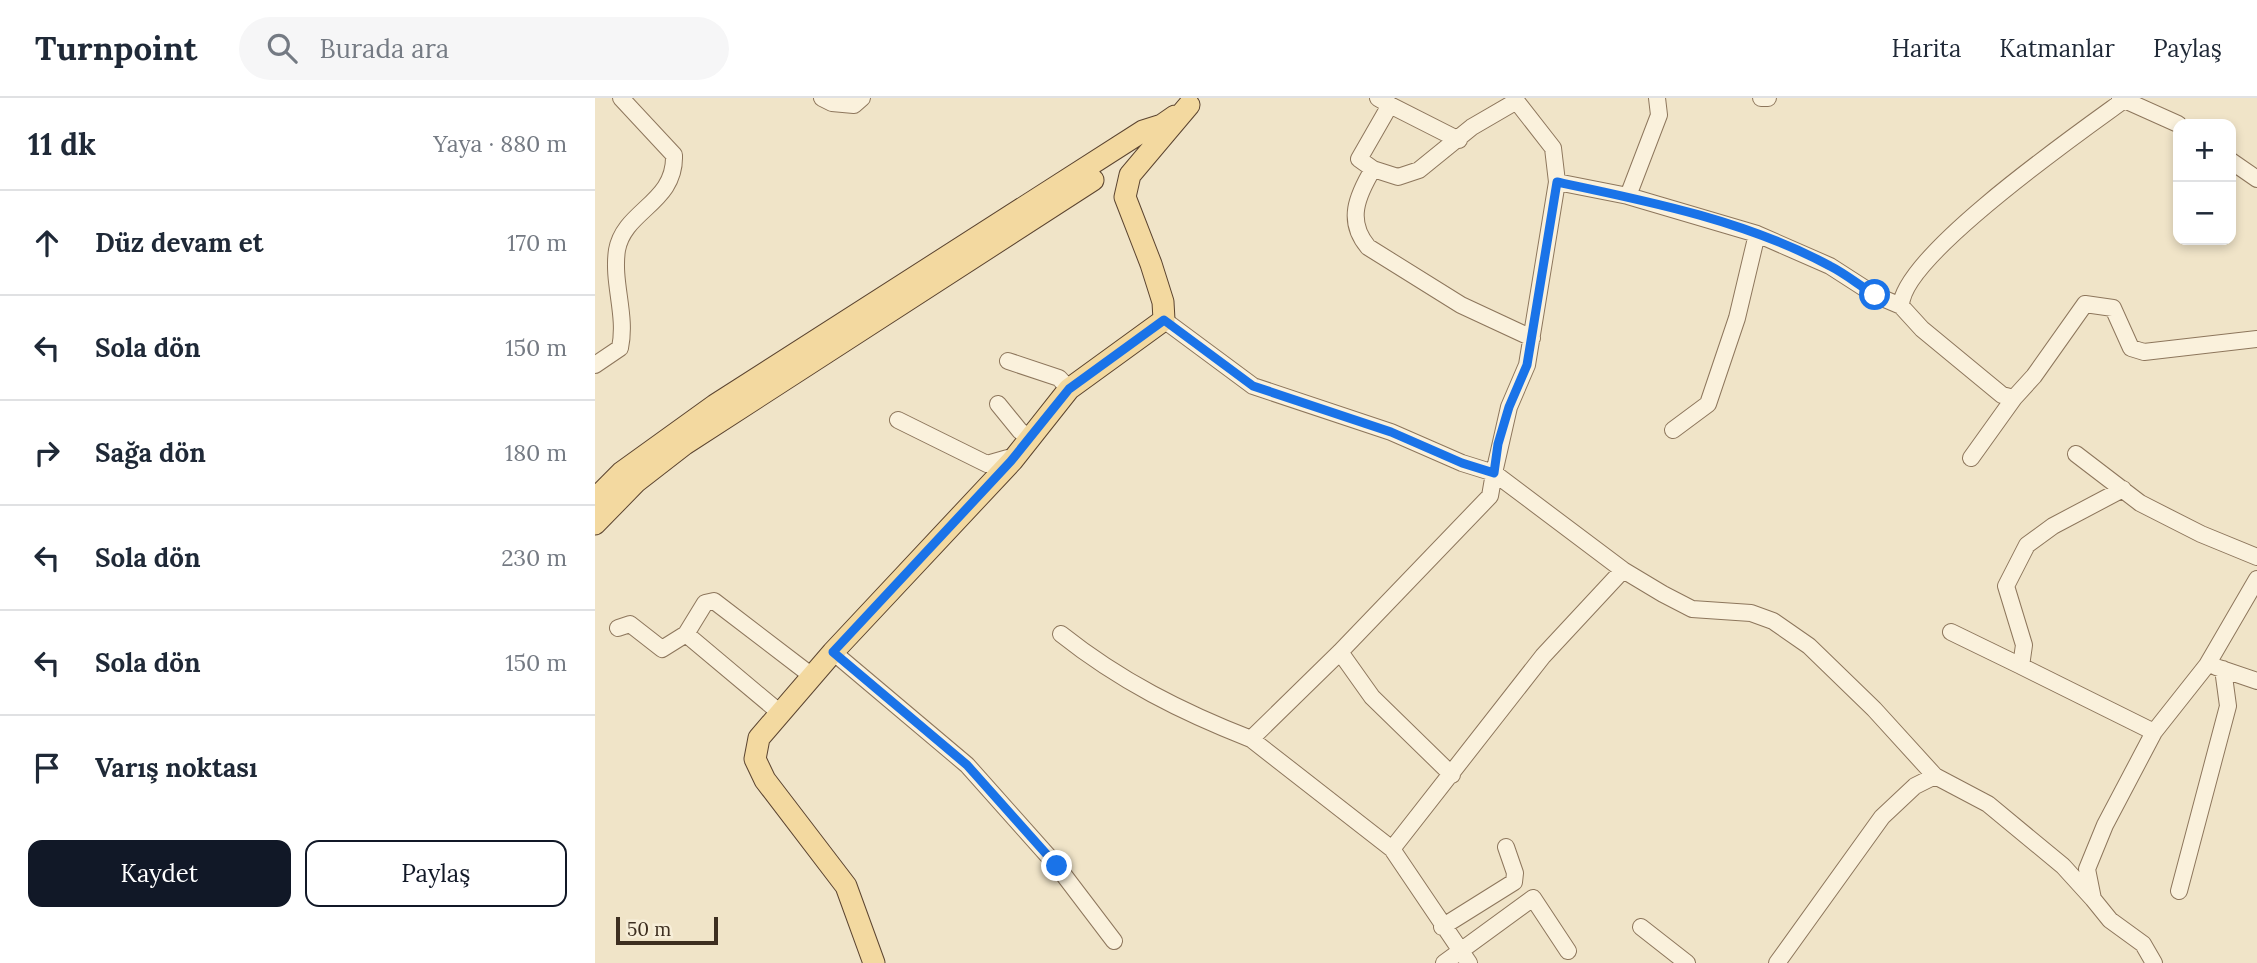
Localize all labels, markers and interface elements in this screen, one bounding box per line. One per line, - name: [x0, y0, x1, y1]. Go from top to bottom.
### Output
- search box: [239, 17, 729, 80]
- text: Turnpoint: [35, 27, 197, 69]
- icon: search: [263, 29, 301, 67]
- text: Burada ara: [319, 32, 449, 65]
- text: Harita: [1892, 33, 1961, 64]
- text: Katmanlar: [1999, 33, 2115, 64]
- text: Paylaş: [2153, 33, 2222, 64]
- map controls: [2173, 119, 2236, 245]
- button: +: [2173, 119, 2236, 182]
- text: 11 dk: [28, 125, 96, 163]
- text: Yaya · 880 m: [433, 129, 567, 158]
- button: −: [2173, 182, 2236, 245]
- icon: ahead: [28, 224, 66, 262]
- text: Düz devam et: [95, 226, 263, 259]
- text: 170 m: [507, 228, 567, 257]
- route start: [1859, 279, 1890, 310]
- icon: left: [28, 329, 66, 367]
- text: Sola dön: [95, 331, 201, 364]
- text: 150 m: [505, 333, 567, 362]
- icon: right: [28, 434, 66, 472]
- text: Sağa dön: [95, 436, 206, 469]
- text: 180 m: [505, 438, 567, 467]
- icon: left: [28, 539, 66, 577]
- text: Sola dön: [95, 541, 201, 574]
- text: 230 m: [501, 543, 567, 572]
- icon: left: [28, 644, 66, 682]
- text: Sola dön: [95, 646, 201, 679]
- text: 150 m: [505, 648, 567, 677]
- icon: arrive: [28, 749, 66, 787]
- text: Varış noktası: [95, 751, 257, 784]
- button: Kaydet: [28, 840, 291, 907]
- button: Paylaş: [305, 840, 567, 907]
- route end: [1041, 850, 1072, 881]
- scale bar: [616, 914, 717, 946]
- text: 50 m: [627, 917, 671, 941]

